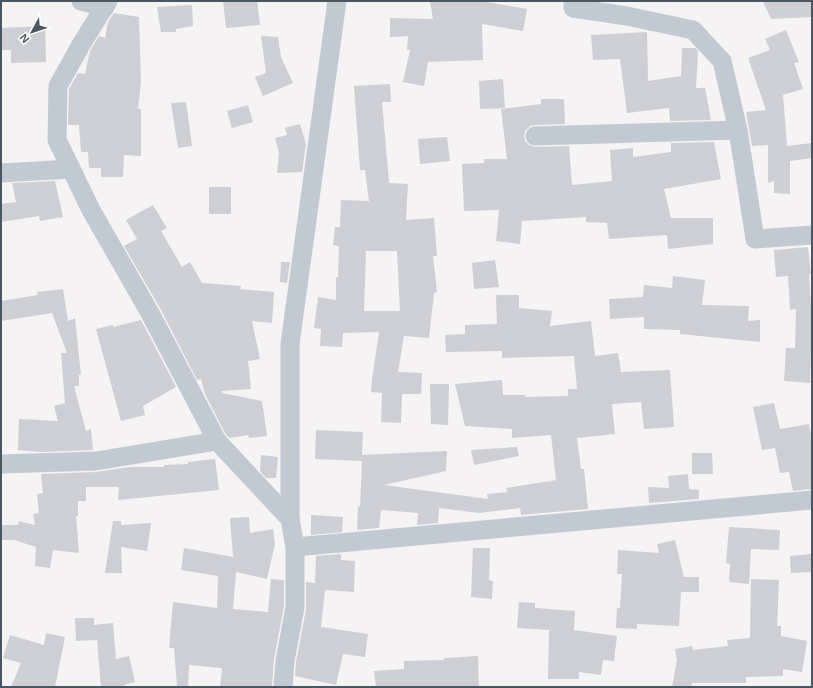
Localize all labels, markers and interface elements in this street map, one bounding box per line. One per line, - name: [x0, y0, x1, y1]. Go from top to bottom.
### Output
- north arrow: [12, 12, 52, 52]
- text: N: [17, 31, 31, 45]

